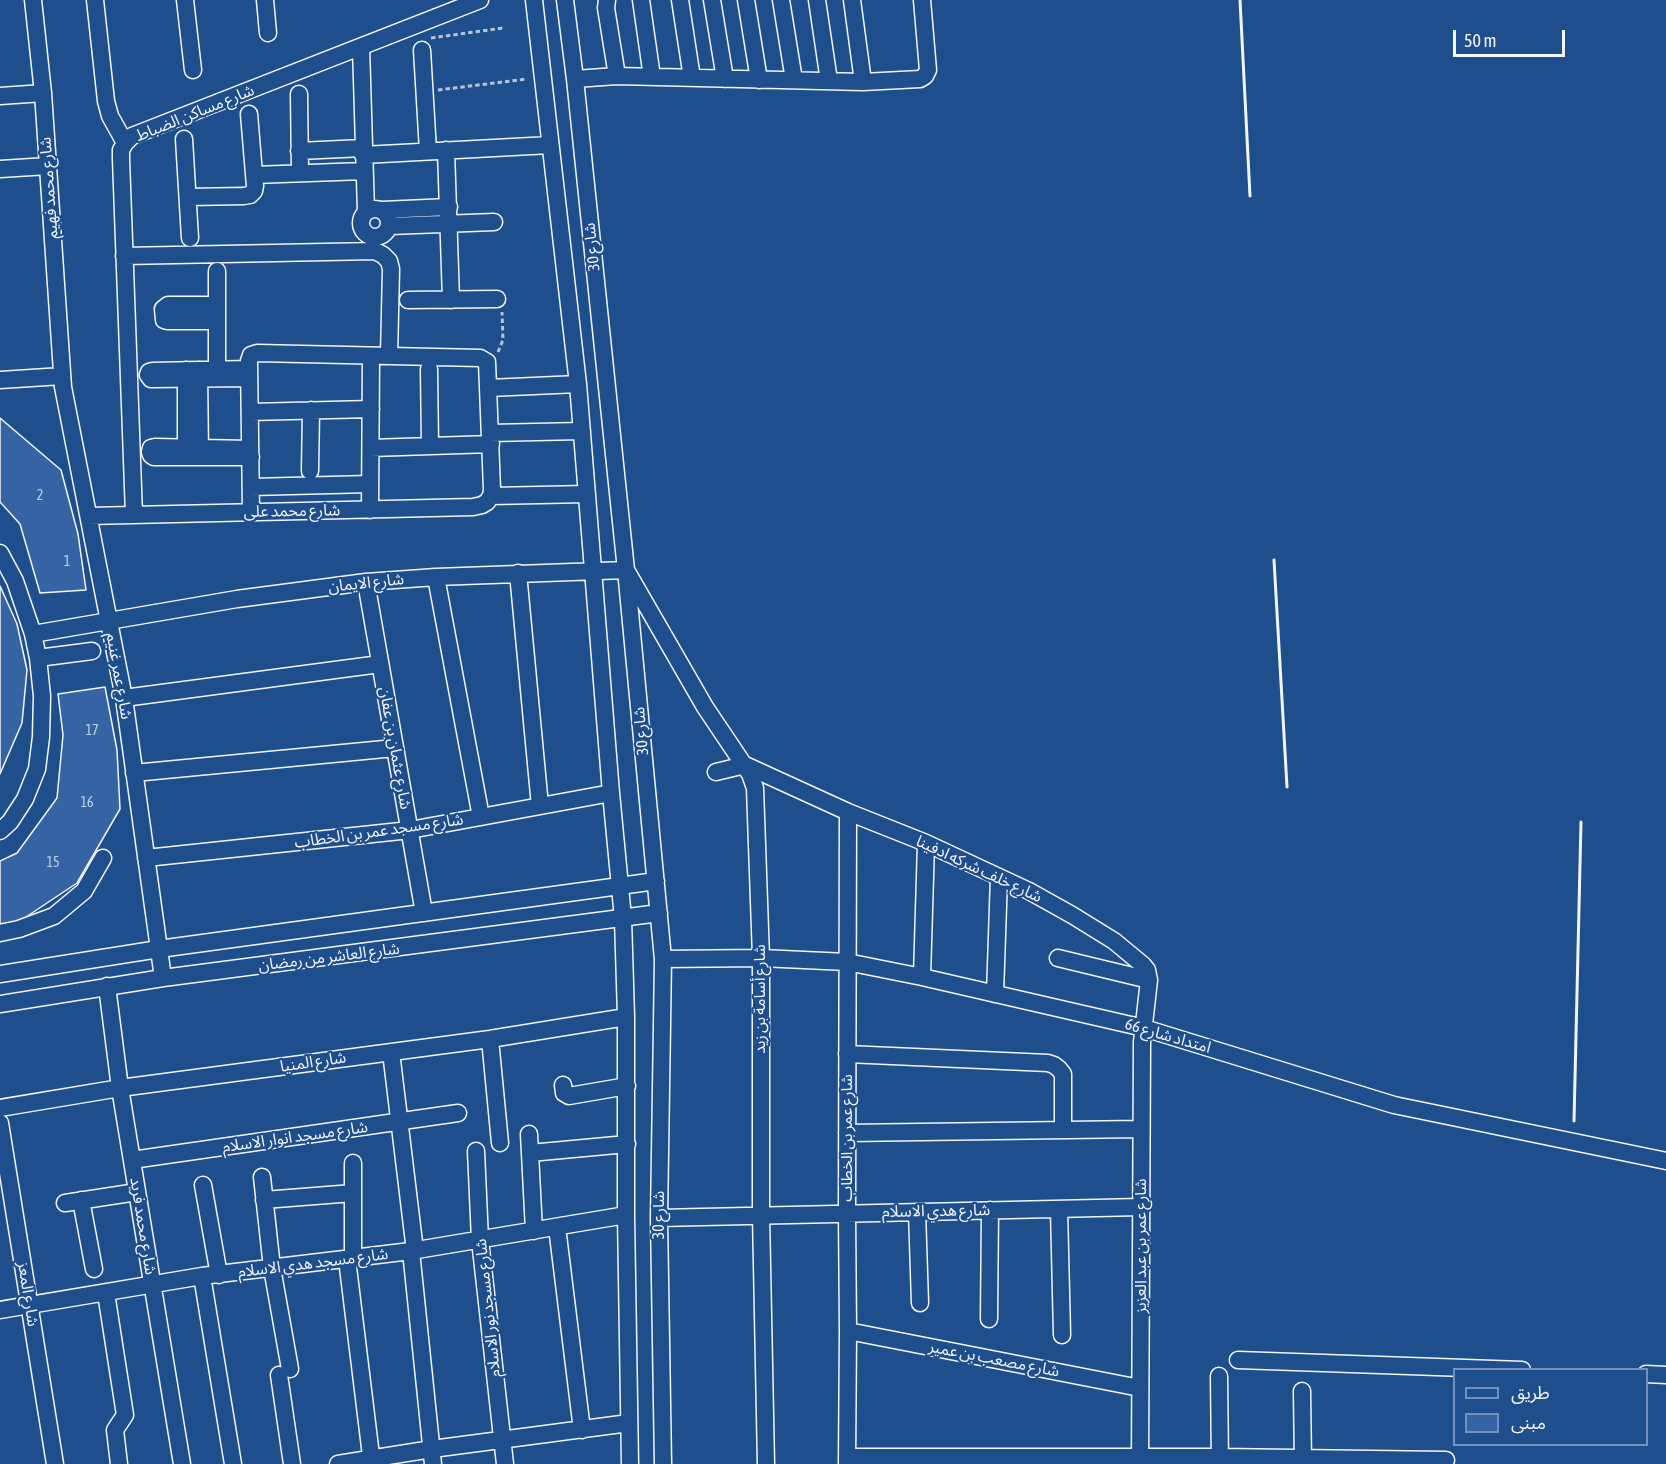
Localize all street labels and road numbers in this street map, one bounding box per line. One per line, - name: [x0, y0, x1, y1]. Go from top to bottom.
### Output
- street label: شارع مساكن الضباط: [133, 80, 257, 146]
- street label: شارع محمد فهيم: [36, 136, 62, 240]
- street label: شارع 30: [580, 222, 604, 272]
- street label: شارع محمد على: [244, 501, 340, 521]
- street label: شارع الايمان: [327, 569, 405, 597]
- street label: شارع عمر غنيم: [102, 631, 136, 721]
- street label: شارع عثمان بن عفان: [375, 685, 415, 811]
- street label: شارع 30: [629, 706, 653, 756]
- street label: شارع مسجد عمر بن الخطاب: [293, 810, 465, 852]
- street label: شارع خلف شركه ادفينا: [913, 831, 1045, 907]
- street label: شارع العاشر من رمضان: [257, 939, 401, 975]
- street label: شارع أسامة بن زيد: [750, 944, 770, 1054]
- street label: امتداد شارع 66: [1123, 1015, 1213, 1057]
- street label: شارع المنيا: [279, 1048, 347, 1076]
- street label: شارع عمر بن الخطاب: [837, 1074, 857, 1202]
- street label: شارع مسجد انوار الاسلام: [221, 1117, 369, 1157]
- street label: شارع محمد فريد: [126, 1176, 160, 1276]
- street label: شارع عمر بن عبد العزيز: [1131, 1179, 1151, 1313]
- street label: شارع 30: [649, 1191, 669, 1239]
- street label: شارع هدي الاسلام: [882, 1200, 990, 1222]
- street label: شارع مسجد نور الاسلام: [471, 1238, 505, 1378]
- street label: شارع مسجد هدي الاسلام: [237, 1244, 389, 1282]
- street label: شارع المعز: [13, 1260, 43, 1328]
- street label: شارع مصعب بن عمير: [927, 1337, 1061, 1381]

